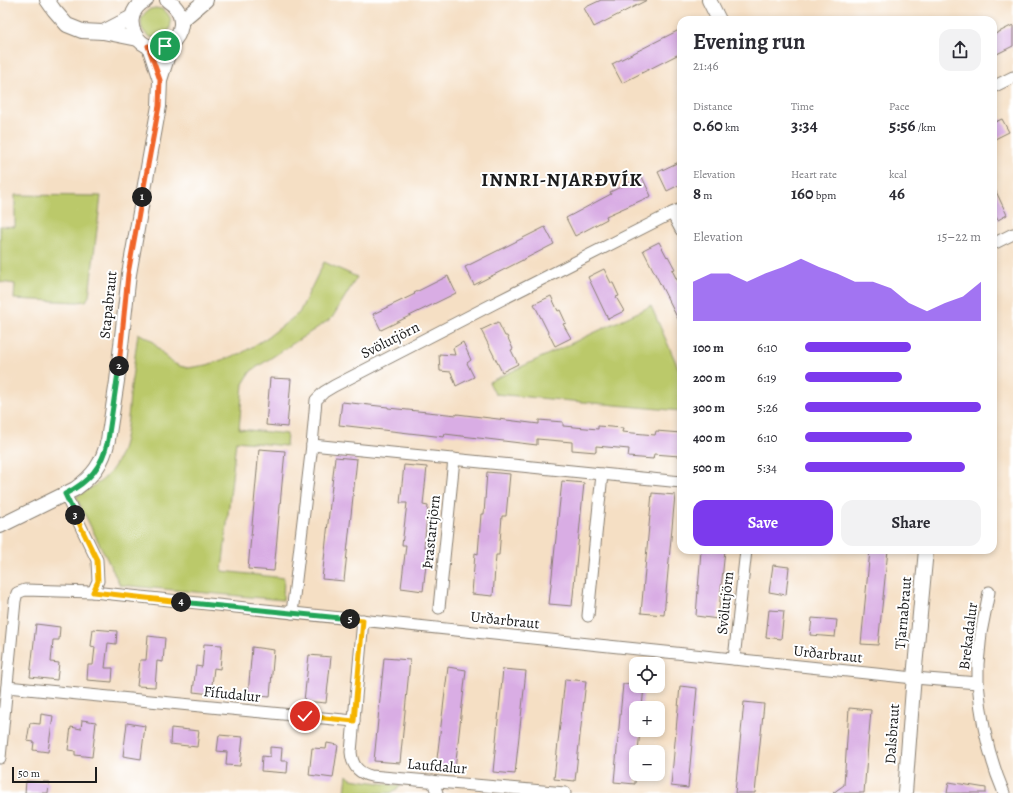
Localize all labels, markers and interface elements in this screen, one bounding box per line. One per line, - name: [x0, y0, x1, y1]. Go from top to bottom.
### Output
- text: Evening run: [693, 27, 805, 57]
- pin: [148, 29, 182, 63]
- button: share: [939, 29, 981, 71]
- icon: arrive: [154, 35, 176, 57]
- text: 21:46: [693, 57, 719, 74]
- text: Distance: [693, 99, 732, 114]
- text: Time: [791, 99, 814, 114]
- text: Pace: [889, 99, 909, 114]
- text: 0.60: [693, 114, 723, 137]
- text: 3:34: [791, 114, 818, 137]
- text: 5:56: [889, 114, 916, 137]
- text: km: [723, 120, 740, 135]
- text: /km: [916, 120, 936, 135]
- district label: INNRI-NJARÐVÍK: [481, 167, 643, 193]
- text: Elevation: [693, 167, 735, 182]
- text: Heart rate: [791, 167, 837, 182]
- text: kcal: [889, 167, 907, 182]
- text: 8: [693, 182, 701, 205]
- text: 160: [791, 182, 814, 205]
- text: 46: [889, 182, 905, 205]
- pin: 1: [132, 187, 152, 207]
- text: m: [701, 188, 713, 203]
- text: bpm: [814, 188, 836, 203]
- text: 1: [140, 189, 144, 204]
- text: Elevation: [693, 228, 743, 245]
- text: 15–22 m: [937, 228, 981, 245]
- street label: Stapabraut: [94, 270, 122, 340]
- street label: Svölutjörn: [357, 317, 423, 363]
- text: 100 m: [693, 339, 724, 356]
- text: 6:10: [757, 339, 777, 356]
- pin: 2: [109, 356, 129, 376]
- text: 2: [116, 358, 122, 373]
- text: 200 m: [693, 369, 726, 386]
- text: 6:19: [757, 369, 776, 386]
- text: 300 m: [693, 399, 725, 416]
- text: 5:26: [757, 399, 778, 416]
- text: 400 m: [693, 429, 725, 446]
- text: 6:10: [757, 429, 777, 446]
- text: 500 m: [693, 459, 725, 476]
- text: 5:34: [757, 459, 777, 476]
- street label: Þrastartjörn: [417, 494, 445, 570]
- button: Save: [693, 500, 833, 546]
- button: Share: [841, 500, 981, 546]
- pin: 3: [65, 505, 85, 525]
- text: 3: [73, 507, 77, 522]
- street label: Svölutjörn: [712, 570, 738, 636]
- street label: Tjarnabraut: [890, 576, 916, 650]
- pin: 4: [171, 592, 191, 612]
- text: 4: [178, 594, 184, 609]
- street label: Brekadalur: [954, 601, 982, 671]
- street label: Urðarbraut: [470, 606, 540, 634]
- pin: 5: [340, 609, 360, 629]
- text: 5: [348, 611, 352, 626]
- street label: Urðarbraut: [793, 640, 863, 668]
- map controls: [629, 657, 665, 781]
- button: locate: [629, 657, 665, 693]
- street label: Fífudalur: [202, 681, 262, 707]
- pin: [288, 699, 322, 733]
- button: +: [629, 701, 665, 737]
- street label: Dalsbraut: [880, 703, 904, 765]
- icon: check: [294, 705, 316, 727]
- button: −: [629, 745, 665, 781]
- street label: Laufdalur: [406, 753, 468, 779]
- scale bar: [12, 765, 97, 784]
- text: 50 m: [18, 766, 40, 781]

